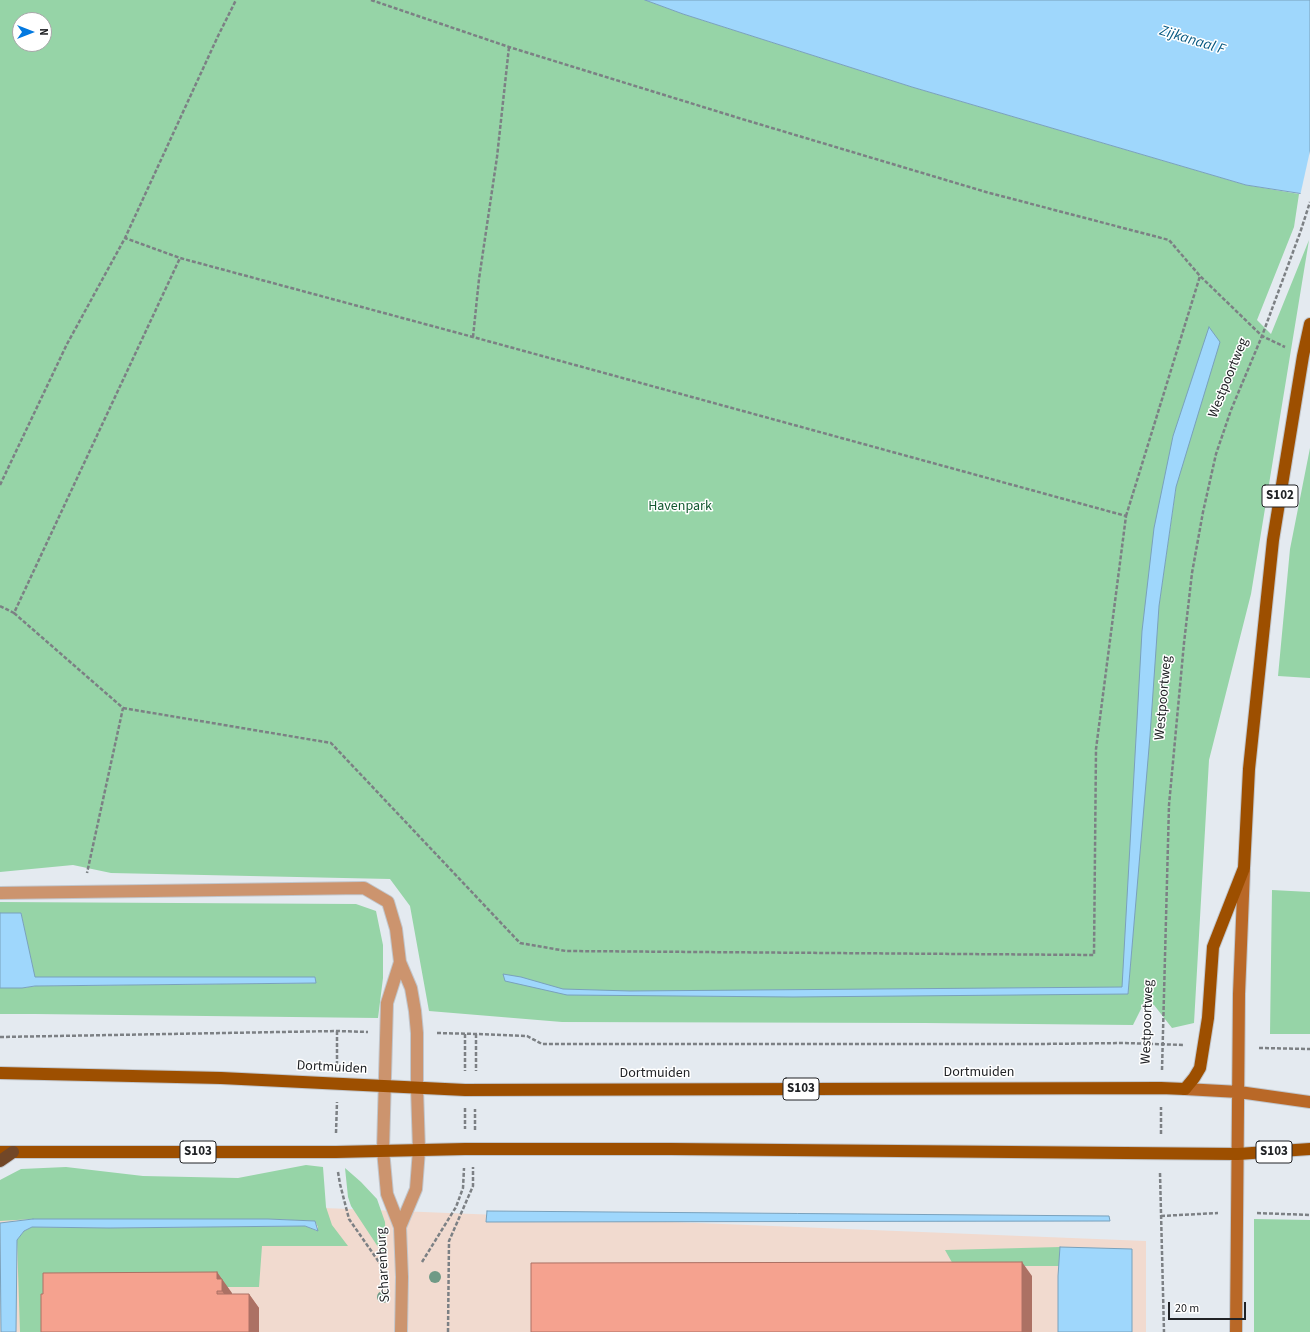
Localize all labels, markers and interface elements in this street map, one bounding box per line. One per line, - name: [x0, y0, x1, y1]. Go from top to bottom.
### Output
- north arrow: [12, 12, 52, 52]
- water label: Zijkanaal F: [1157, 23, 1227, 59]
- text: N: [36, 28, 51, 36]
- street label: Westpoortweg: [1205, 336, 1253, 420]
- road number: S102: [1262, 485, 1298, 507]
- park label: Havenpark: [648, 499, 712, 515]
- street label: Westpoortweg: [1152, 655, 1176, 741]
- street label: Westpoortweg: [1138, 979, 1158, 1065]
- street label: Dortmuiden: [296, 1058, 368, 1078]
- street label: Dortmuiden: [944, 1065, 1014, 1081]
- street label: Dortmuiden: [620, 1066, 690, 1082]
- road number: S103: [783, 1078, 819, 1100]
- road number: S103: [180, 1141, 216, 1163]
- road number: S103: [1256, 1141, 1292, 1163]
- street label: Scharenburg: [374, 1227, 394, 1303]
- scale bar: [1170, 1294, 1248, 1320]
- text: 20 m: [1175, 1300, 1199, 1317]

